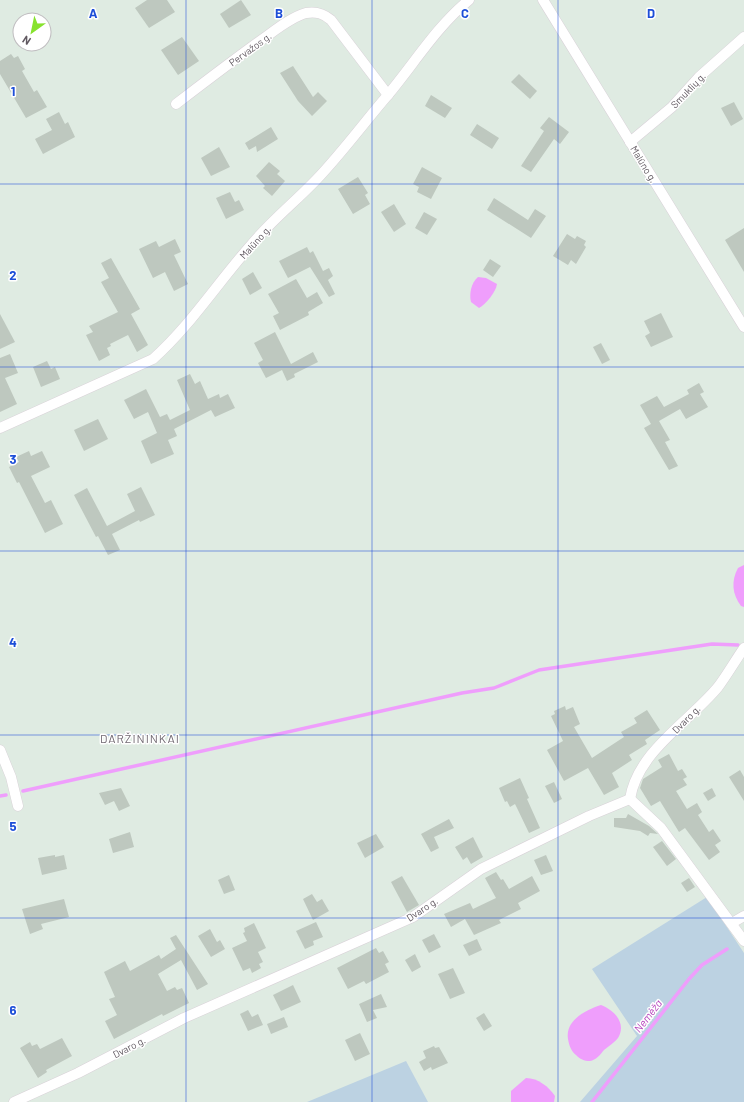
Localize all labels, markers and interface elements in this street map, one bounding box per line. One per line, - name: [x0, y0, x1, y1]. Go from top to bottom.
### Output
- text: A: [89, 5, 98, 21]
- text: B: [275, 5, 283, 21]
- text: C: [461, 5, 469, 21]
- text: D: [647, 5, 655, 21]
- north arrow: [12, 12, 52, 52]
- street label: Pervažos g.: [226, 30, 274, 68]
- text: N: [20, 33, 33, 48]
- street label: Smuklių g.: [668, 70, 708, 110]
- text: 1: [11, 83, 15, 99]
- street label: Malūno g.: [628, 143, 660, 185]
- street label: Malūno g.: [237, 223, 273, 261]
- text: 2: [9, 267, 17, 283]
- text: 3: [9, 451, 17, 467]
- text: 4: [9, 634, 17, 650]
- street label: Dvaro g.: [669, 702, 703, 736]
- district label: DARŽININKAI: [100, 731, 180, 745]
- text: 5: [9, 818, 17, 834]
- street label: Dvaro g.: [404, 894, 440, 924]
- water label: Nemėža: [631, 997, 665, 1035]
- text: 6: [10, 1002, 17, 1018]
- street label: Dvaro g.: [111, 1034, 147, 1060]

